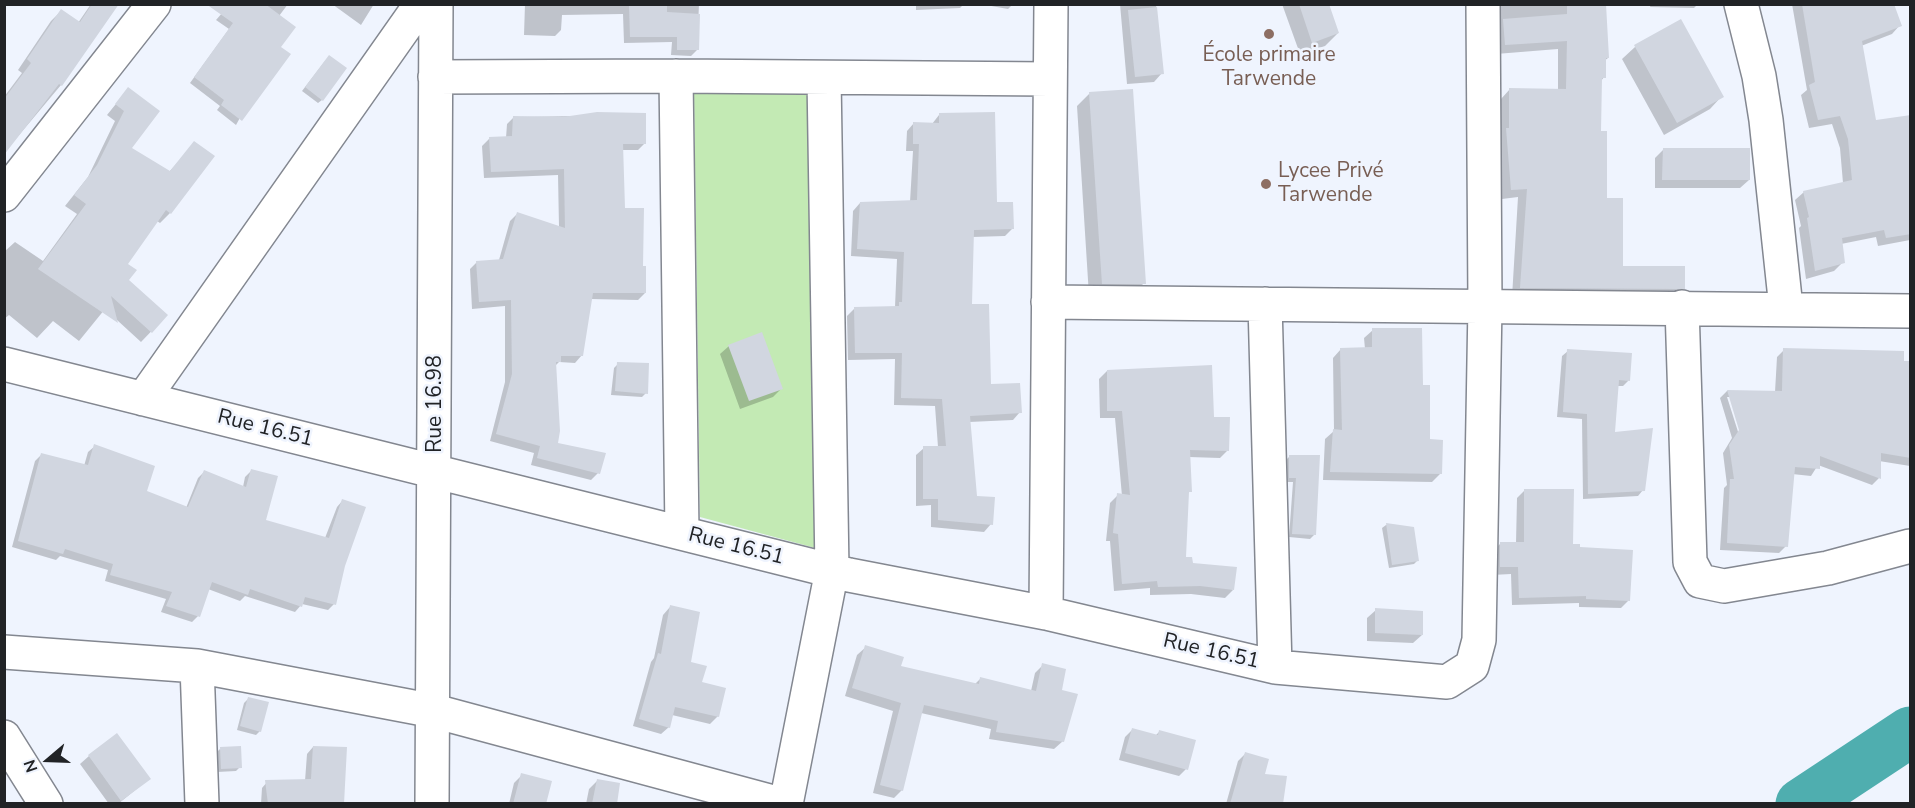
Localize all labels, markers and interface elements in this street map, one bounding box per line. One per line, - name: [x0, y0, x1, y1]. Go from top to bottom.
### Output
- marker: École primaire Tarwende: [1262, 27, 1276, 41]
- place label: École primaire Tarwende: [1202, 43, 1336, 93]
- place label: Lycee Privé Tarwende: [1278, 159, 1384, 209]
- marker: Lycee Privé Tarwende: [1259, 177, 1273, 191]
- street label: Rue 16.98: [423, 355, 449, 453]
- street label: Rue 16.51: [215, 405, 315, 453]
- street label: Rue 16.51: [686, 523, 786, 571]
- street label: Rue 16.51: [1161, 629, 1261, 675]
- north arrow: [18, 730, 78, 790]
- text: N: [19, 757, 43, 775]

